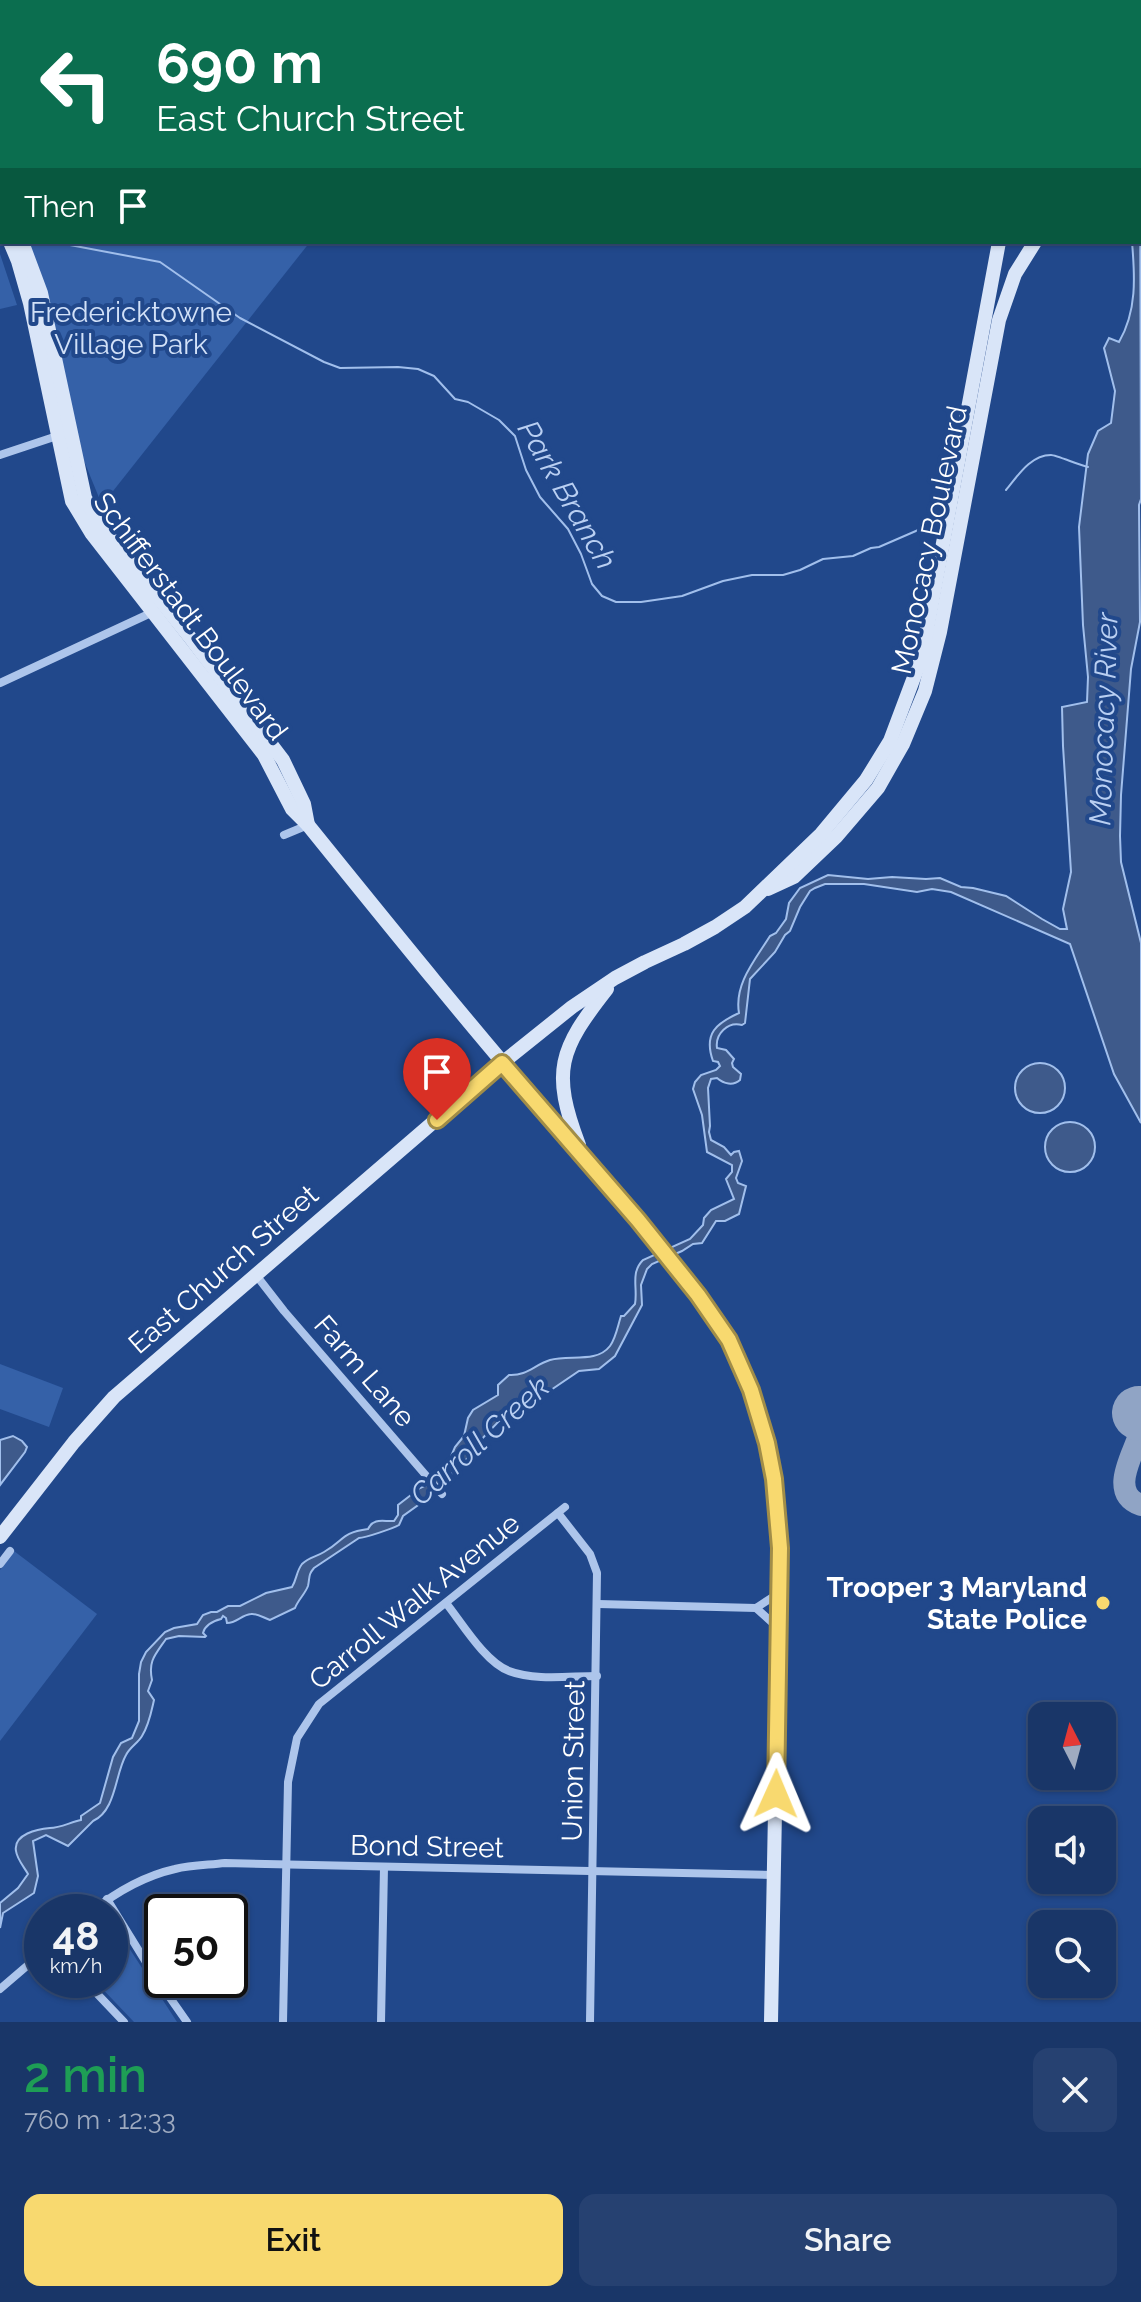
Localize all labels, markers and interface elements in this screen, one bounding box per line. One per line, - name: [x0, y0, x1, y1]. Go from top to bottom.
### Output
- text: 690 m: [156, 30, 323, 96]
- icon: left: [24, 32, 128, 136]
- text: East Church Street: [156, 97, 465, 139]
- icon: arrive: [111, 184, 155, 228]
- text: Then: [24, 189, 95, 224]
- park label: Fredericktowne Village Park: [30, 296, 232, 361]
- street label: Monocacy Boulevard: [885, 403, 974, 677]
- water label: Park Branch: [511, 414, 624, 575]
- street label: Schifferstadt Boulevard: [87, 486, 294, 747]
- water label: Monocacy River: [1082, 610, 1125, 826]
- pin: [403, 1038, 471, 1120]
- icon: arrive: [415, 1050, 459, 1094]
- street label: East Church Street: [122, 1178, 325, 1361]
- street label: Farm Lane: [307, 1309, 422, 1434]
- water label: Carroll Creek: [403, 1369, 556, 1512]
- street label: Carroll Walk Avenue: [303, 1506, 526, 1696]
- place label: Trooper 3 Maryland State Police: [826, 1571, 1087, 1636]
- marker: Trooper 3 Maryland State Police: [1094, 1594, 1112, 1612]
- street label: Union Street: [556, 1680, 591, 1842]
- north arrow: [1028, 1702, 1116, 1790]
- map controls: [1028, 1702, 1116, 1998]
- position arrow: [734, 1752, 818, 1836]
- button: sound: [1028, 1806, 1116, 1894]
- street label: Bond Street: [350, 1829, 505, 1864]
- speed limit sign: 50: [144, 1894, 248, 1998]
- button: search: [1028, 1910, 1116, 1998]
- text: 48: [52, 1912, 99, 1959]
- text: km/h: [50, 1954, 102, 1978]
- text: 2 min: [24, 2047, 147, 2103]
- button: close: [1033, 2048, 1117, 2132]
- text: 760 m · 12:33: [24, 2105, 176, 2135]
- button: Exit: [24, 2194, 563, 2286]
- button: Share: [579, 2194, 1117, 2286]

